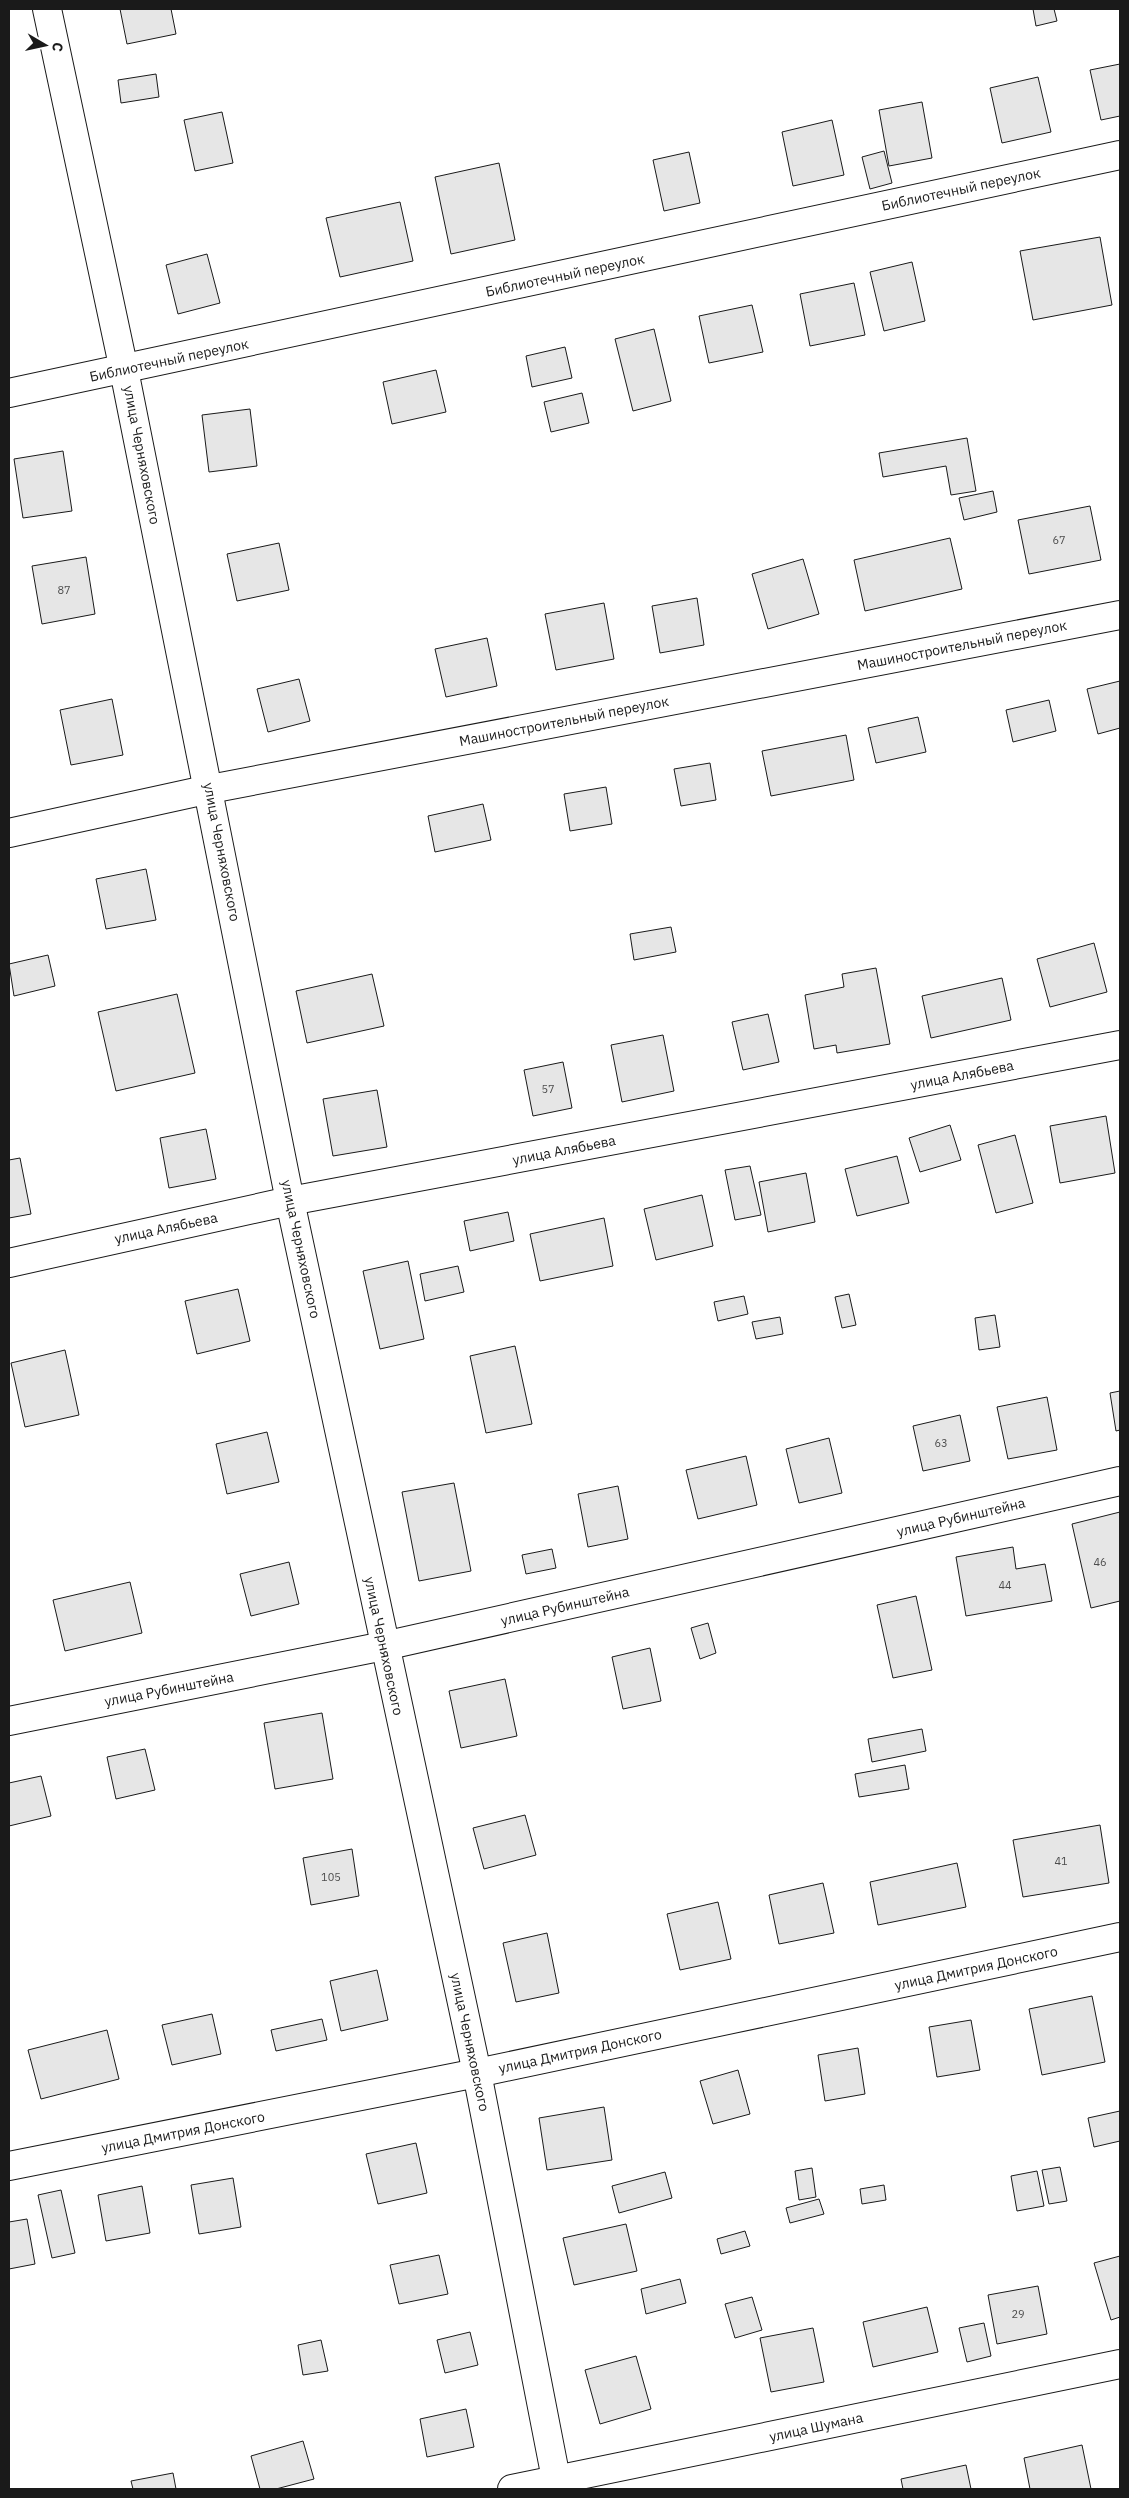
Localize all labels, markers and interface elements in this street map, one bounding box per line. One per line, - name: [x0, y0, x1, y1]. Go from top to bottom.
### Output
- north arrow: [20, 20, 70, 70]
- text: С: [48, 41, 67, 53]
- street label: Библиотечный переулок: [880, 163, 1042, 215]
- street label: Библиотечный переулок: [484, 249, 646, 301]
- street label: Библиотечный переулок: [88, 334, 250, 386]
- street label: улица Черняховского: [120, 384, 164, 526]
- house number: 67: [1052, 533, 1066, 547]
- house number: 87: [57, 583, 71, 597]
- street label: Машиностроительный переулок: [856, 616, 1069, 674]
- street label: Машиностроительный переулок: [458, 692, 671, 750]
- street label: улица Черняховского: [200, 781, 244, 923]
- street label: улица Алябьева: [909, 1056, 1016, 1094]
- house number: 57: [541, 1082, 555, 1096]
- street label: улица Алябьева: [511, 1131, 618, 1169]
- street label: улица Черняховского: [278, 1178, 325, 1320]
- street label: улица Алябьева: [113, 1208, 220, 1248]
- house number: 63: [934, 1436, 948, 1450]
- street label: улица Рубинштейна: [895, 1493, 1028, 1541]
- house number: 46: [1093, 1555, 1107, 1569]
- street label: улица Черняховского: [361, 1575, 408, 1717]
- house number: 44: [998, 1578, 1012, 1592]
- street label: улица Рубинштейна: [499, 1582, 632, 1630]
- street label: улица Рубинштейна: [103, 1668, 236, 1710]
- house number: 41: [1054, 1854, 1068, 1868]
- house number: 105: [321, 1870, 341, 1884]
- street label: улица Дмитрия Донского: [893, 1942, 1059, 1994]
- street label: улица Черняховского: [447, 1971, 494, 2113]
- street label: улица Дмитрия Донского: [497, 2025, 663, 2077]
- street label: улица Дмитрия Донского: [100, 2107, 266, 2157]
- house number: 29: [1011, 2307, 1025, 2321]
- street label: улица Шумана: [767, 2408, 865, 2446]

